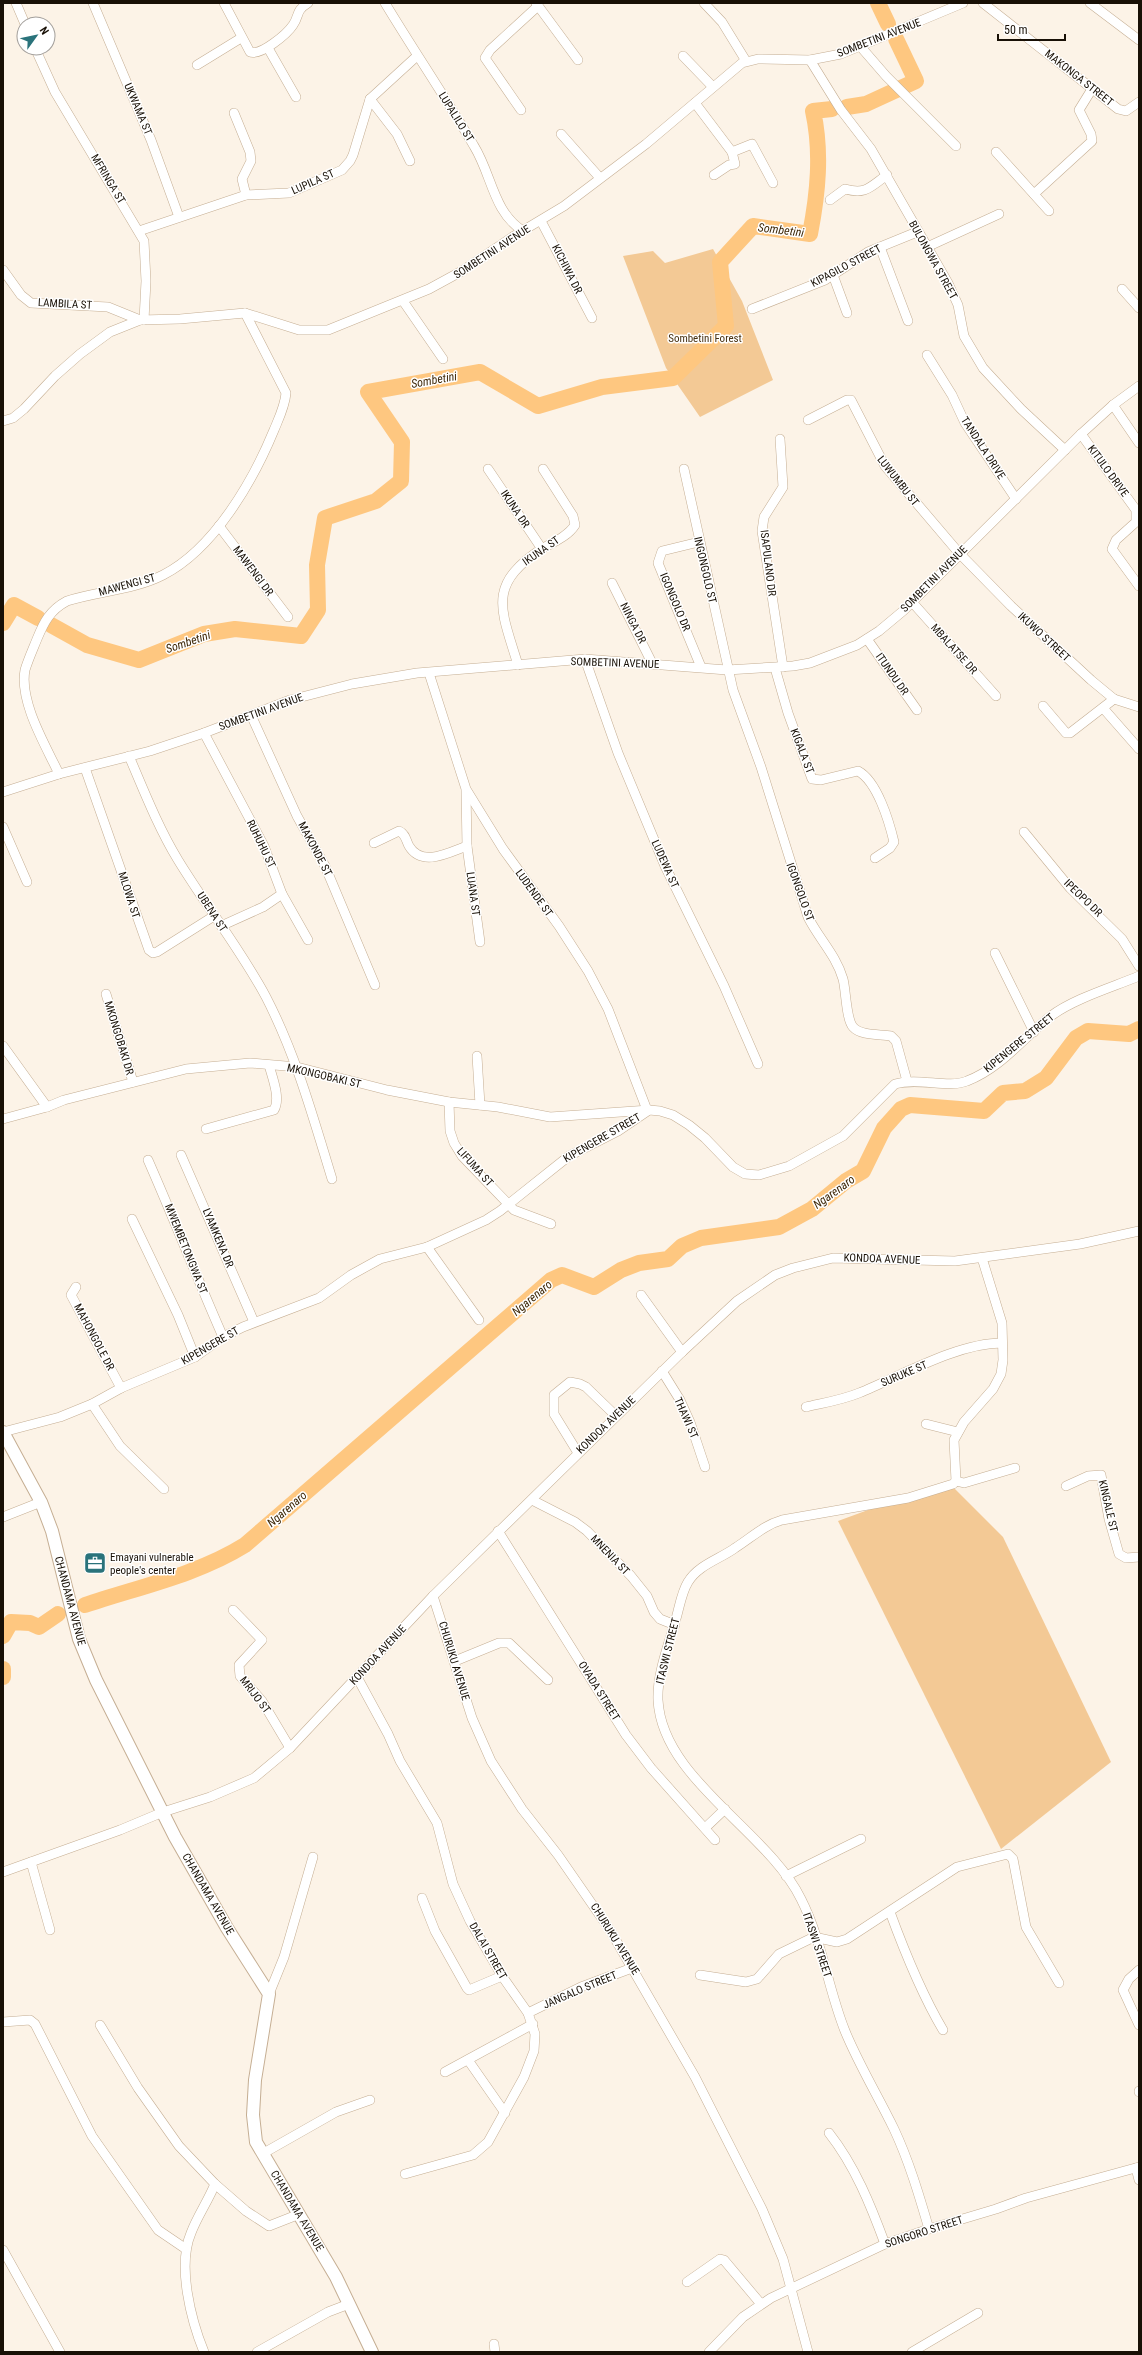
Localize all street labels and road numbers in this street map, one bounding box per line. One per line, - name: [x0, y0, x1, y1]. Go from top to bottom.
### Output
- street label: SOMBETINI AVENUE: [835, 16, 923, 60]
- street label: MAKONGA STREET: [1042, 47, 1116, 109]
- street label: UKWAMA ST: [121, 81, 155, 137]
- street label: LUPALILO ST: [436, 90, 477, 145]
- street label: MFRINGA ST: [88, 152, 128, 206]
- street label: LUPILA ST: [290, 167, 337, 197]
- street label: BULONGWA STREET: [906, 218, 960, 302]
- street label: SOMBETINI AVENUE: [451, 222, 533, 282]
- street label: KICHIWA DR: [549, 242, 585, 296]
- street label: KIPAGILO STREET: [809, 242, 884, 290]
- street label: LAMBILA ST: [38, 296, 93, 312]
- street label: TANDALA DRIVE: [958, 414, 1008, 482]
- street label: KITULO DRIVE: [1085, 442, 1132, 500]
- street label: LUWUMBU ST: [874, 453, 922, 509]
- street label: IKUNA DR: [498, 488, 532, 531]
- street label: ISAPULANO DR: [757, 529, 779, 597]
- street label: IKUNA ST: [520, 533, 562, 568]
- street label: INGONGOLO ST: [691, 535, 719, 605]
- street label: SOMBETINI AVENUE: [898, 543, 970, 615]
- street label: MAWENGI DR: [230, 544, 276, 599]
- street label: MAWENGI ST: [97, 571, 157, 599]
- street label: IGONGOLO DR: [657, 571, 693, 633]
- street label: NINGA DR: [617, 601, 649, 646]
- street label: IKUWO STREET: [1015, 610, 1073, 665]
- street label: MBALATSE DR: [928, 621, 980, 677]
- street label: ITUNDU DR: [873, 650, 911, 698]
- street label: SOMBETINI AVENUE: [570, 655, 660, 671]
- street label: SOMBETINI AVENUE: [217, 691, 305, 733]
- street label: KIGALA ST: [787, 727, 817, 776]
- street label: RUHUHU ST: [244, 818, 278, 870]
- street label: MAKONDE ST: [295, 820, 335, 879]
- street label: LUDEWA ST: [649, 838, 681, 890]
- street label: IGONGOLO ST: [783, 861, 817, 923]
- street label: LUDENDE ST: [512, 867, 556, 919]
- street label: MLOWA ST: [115, 870, 143, 920]
- street label: LUANA ST: [463, 871, 483, 917]
- street label: IPEOPO DR: [1061, 877, 1105, 920]
- street label: UBENA ST: [194, 890, 230, 935]
- street label: MKONGOBAKI DR: [102, 1000, 136, 1077]
- street label: KIPENGERE STREET: [981, 1010, 1057, 1075]
- street label: MKONGOBAKI ST: [286, 1061, 363, 1091]
- street label: KIPENGERE STREET: [561, 1110, 643, 1165]
- street label: LIFUMA ST: [454, 1145, 496, 1189]
- street label: MWEMBETONGWA ST: [162, 1202, 210, 1296]
- street label: LYAMKENA DR: [200, 1206, 236, 1270]
- street label: KONDOA AVENUE: [843, 1251, 921, 1267]
- street label: MAHONGOLE DR: [71, 1302, 117, 1373]
- street label: KIPENGERE ST: [179, 1324, 241, 1368]
- street label: SURUKE ST: [879, 1358, 929, 1390]
- street label: KONDOA AVENUE: [574, 1393, 639, 1456]
- street label: THAWI ST: [671, 1395, 701, 1441]
- street label: KINGALE ST: [1096, 1479, 1120, 1534]
- street label: MNENIA ST: [588, 1532, 632, 1578]
- street label: CHANDAMA AVENUE: [52, 1555, 88, 1648]
- street label: ITASWI STREET: [654, 1616, 683, 1685]
- street label: CHURUKU AVENUE: [436, 1620, 472, 1703]
- street label: KONDOA AVENUE: [347, 1622, 409, 1688]
- street label: OVADA STREET: [576, 1659, 623, 1723]
- street label: MRIJO ST: [237, 1674, 273, 1716]
- street label: CHANDAMA AVENUE: [179, 1851, 237, 1938]
- street label: CHURUKU AVENUE: [588, 1901, 642, 1978]
- street label: ITASWI STREET: [800, 1911, 834, 1979]
- street label: DALAI STREET: [466, 1920, 510, 1982]
- street label: JANGALO STREET: [541, 1968, 619, 2011]
- street label: CHANDAMA AVENUE: [268, 2168, 327, 2254]
- street label: SONGORO STREET: [883, 2213, 965, 2251]

